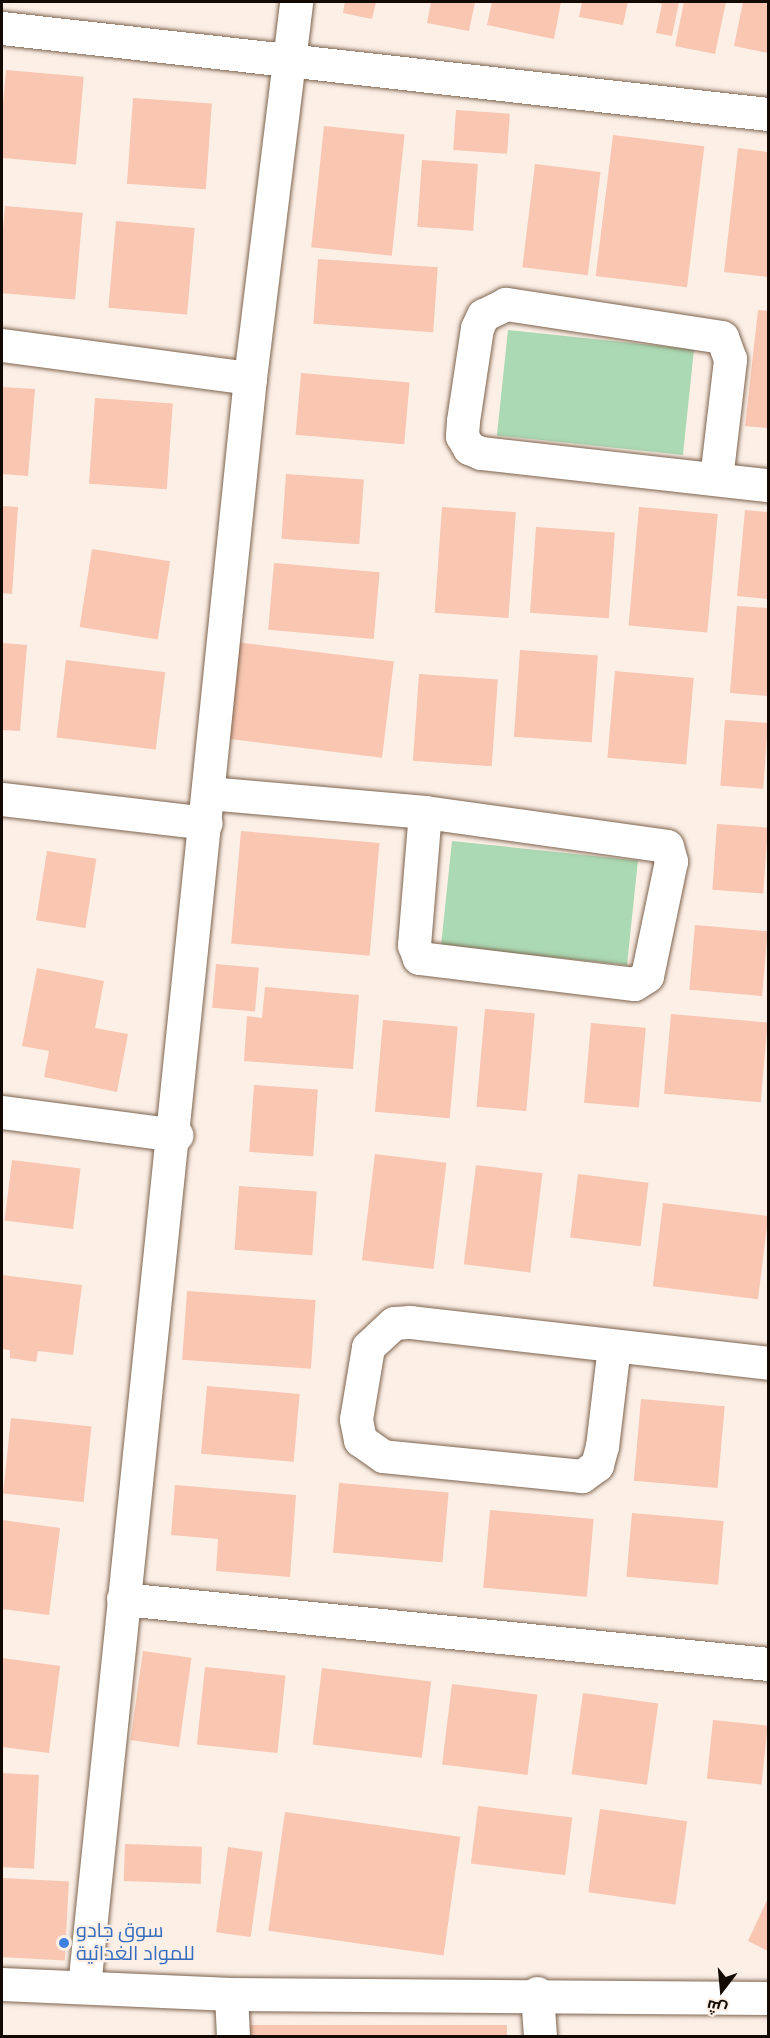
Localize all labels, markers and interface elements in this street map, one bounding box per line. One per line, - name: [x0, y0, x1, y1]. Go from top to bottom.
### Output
- place label: سوق جادو للمواد الغدائية: [76, 1919, 195, 1966]
- marker: سوق جادو للمواد الغدائية: [57, 1936, 71, 1950]
- north arrow: [692, 1960, 752, 2020]
- text: ش: [704, 1996, 729, 2020]

